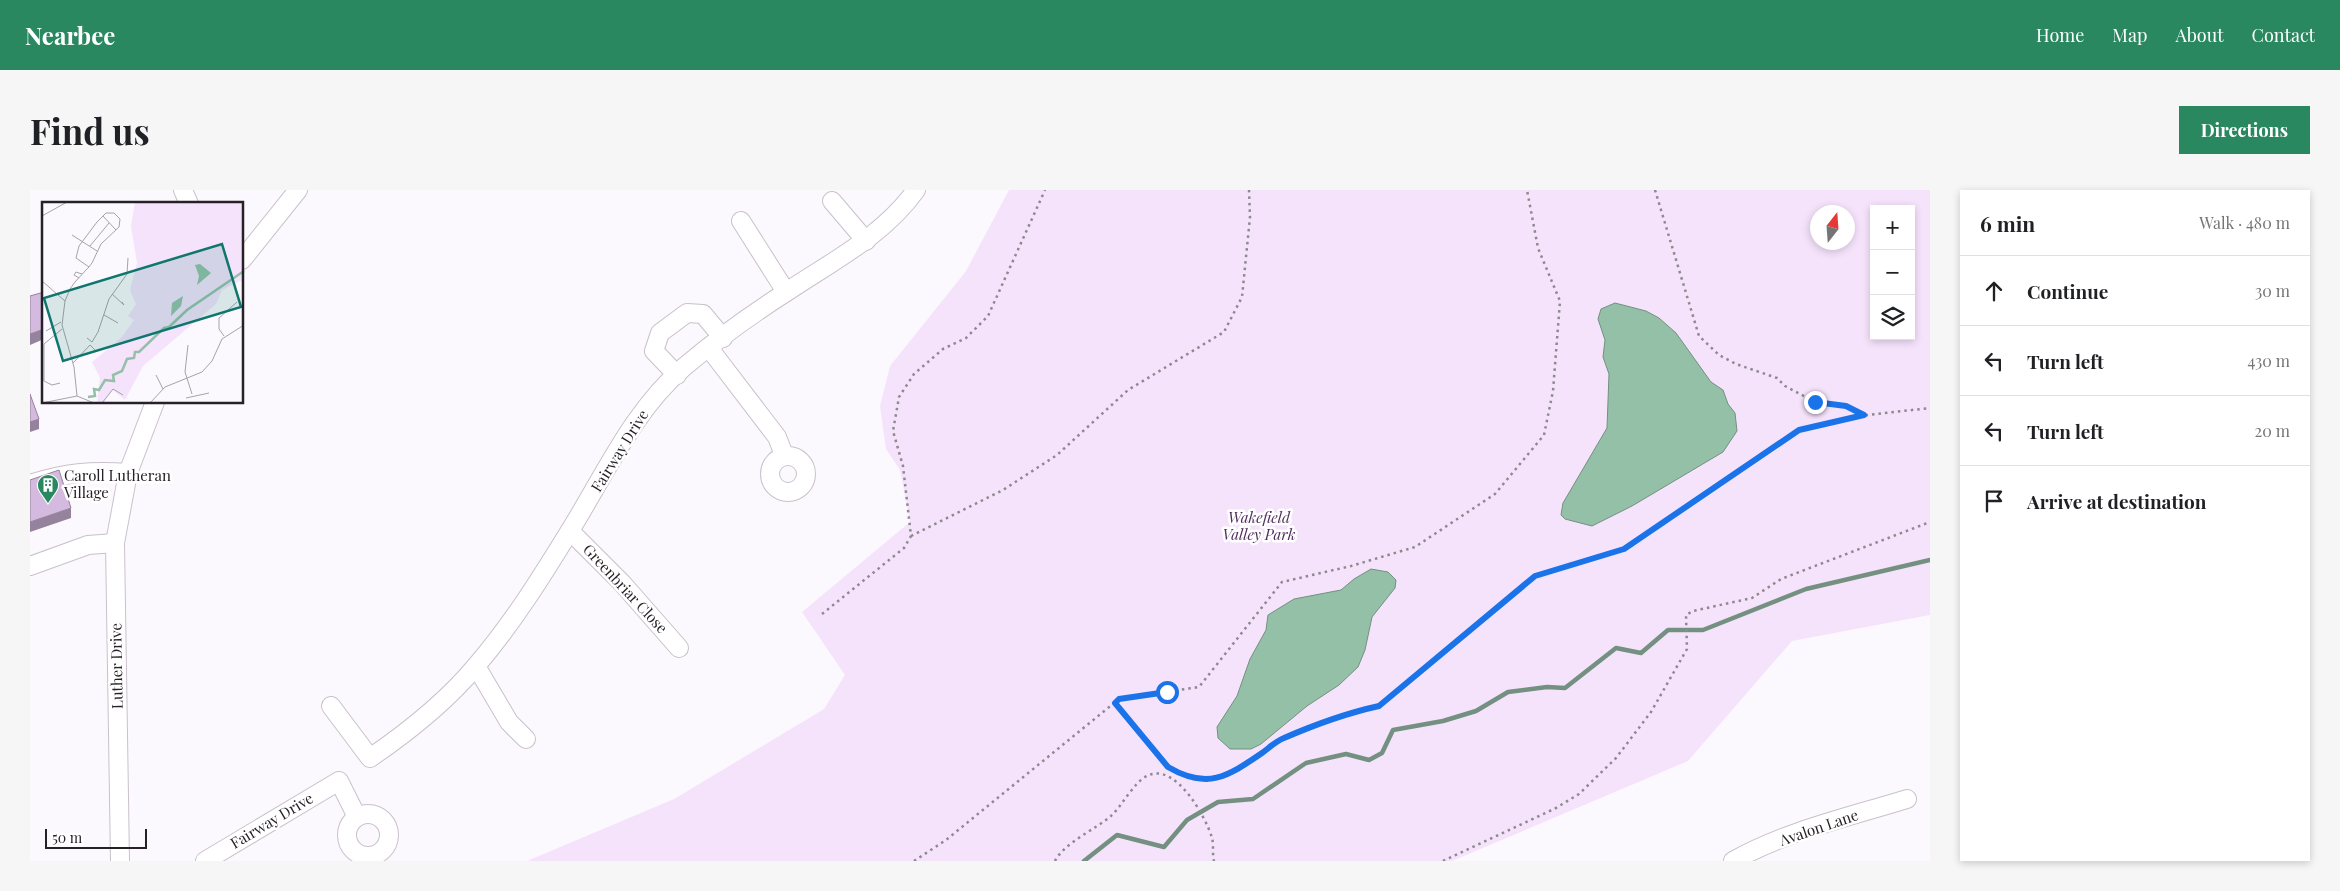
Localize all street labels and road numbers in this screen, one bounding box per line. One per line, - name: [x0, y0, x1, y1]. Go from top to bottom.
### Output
- street label: Fairway Drive: [586, 406, 652, 495]
- street label: Greenbriar Close: [579, 539, 672, 637]
- street label: Luther Drive: [105, 623, 127, 709]
- street label: Fairway Drive: [226, 788, 317, 853]
- street label: Avalon Lane: [1776, 804, 1861, 850]

